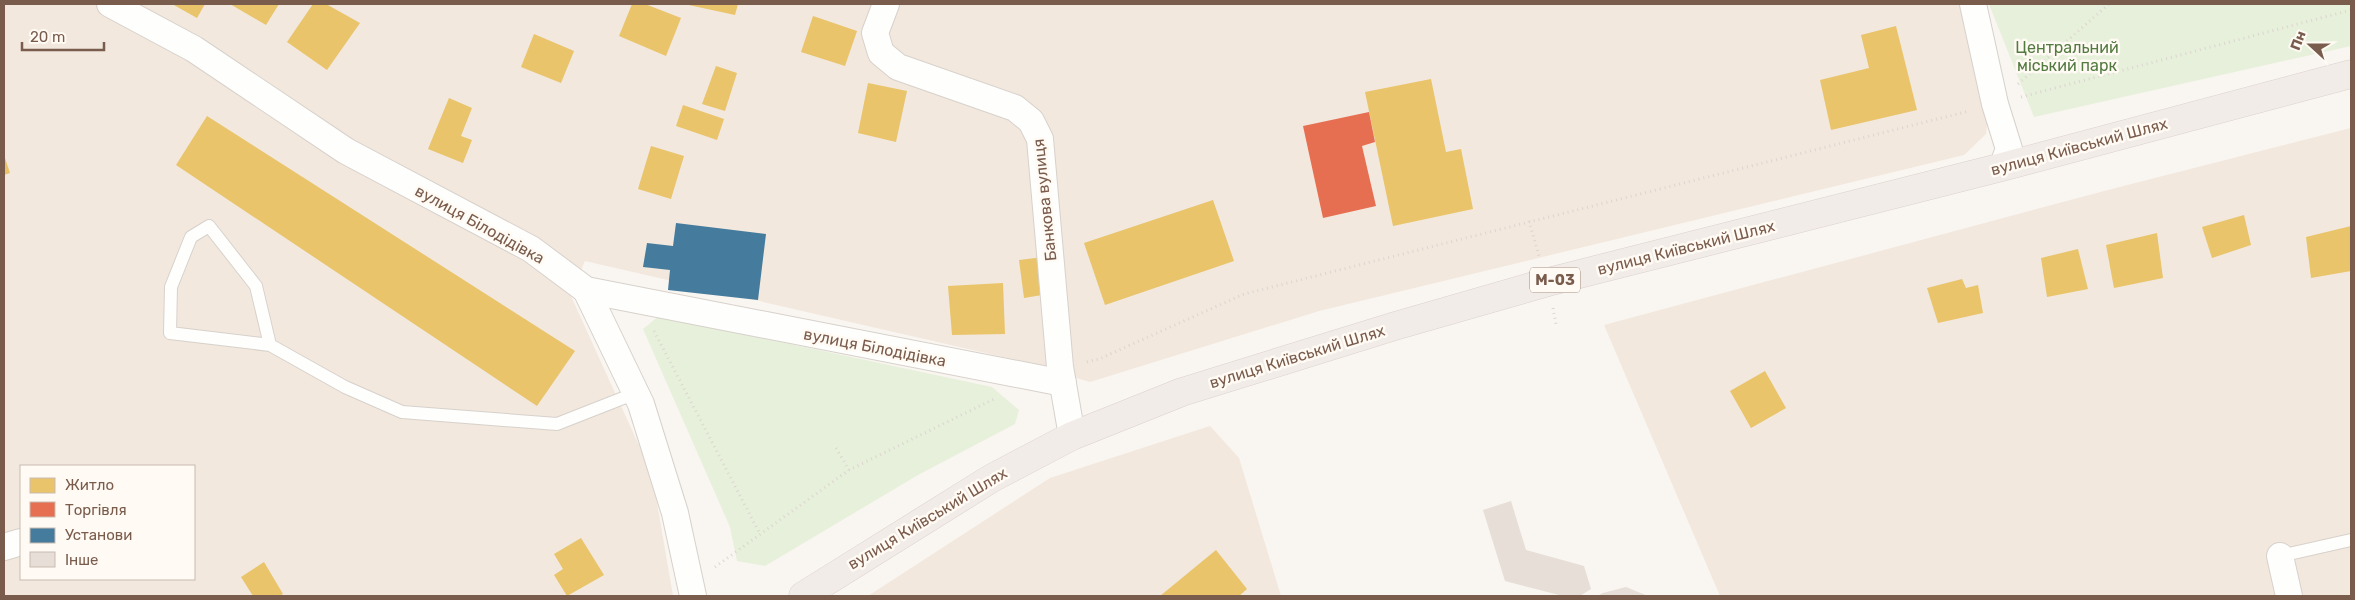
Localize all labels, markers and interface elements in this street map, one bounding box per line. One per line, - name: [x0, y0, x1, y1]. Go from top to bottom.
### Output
- scale bar: [22, 20, 105, 52]
- north arrow: [2285, 20, 2335, 70]
- text: 20 m: [30, 28, 65, 46]
- text: Пн: [2287, 28, 2310, 53]
- park label: Центральний міський парк: [2015, 38, 2119, 75]
- street label: вулиця Київський Шлях: [1989, 114, 2170, 179]
- street label: Банкова вулиця: [1029, 138, 1060, 262]
- street label: вулиця Білодідівка: [412, 181, 548, 268]
- street label: вулиця Київський Шлях: [1595, 216, 1777, 279]
- road number: М-03: [1530, 268, 1580, 292]
- street label: вулиця Київський Шлях: [1207, 321, 1388, 392]
- street label: вулиця Білодідівка: [802, 324, 948, 371]
- street label: вулиця Київський Шлях: [844, 463, 1011, 574]
- legend: [20, 465, 195, 580]
- text: Житло: [65, 476, 114, 494]
- text: Торгівля: [65, 501, 127, 519]
- text: Установи: [65, 526, 132, 544]
- text: Інше: [65, 551, 98, 569]

